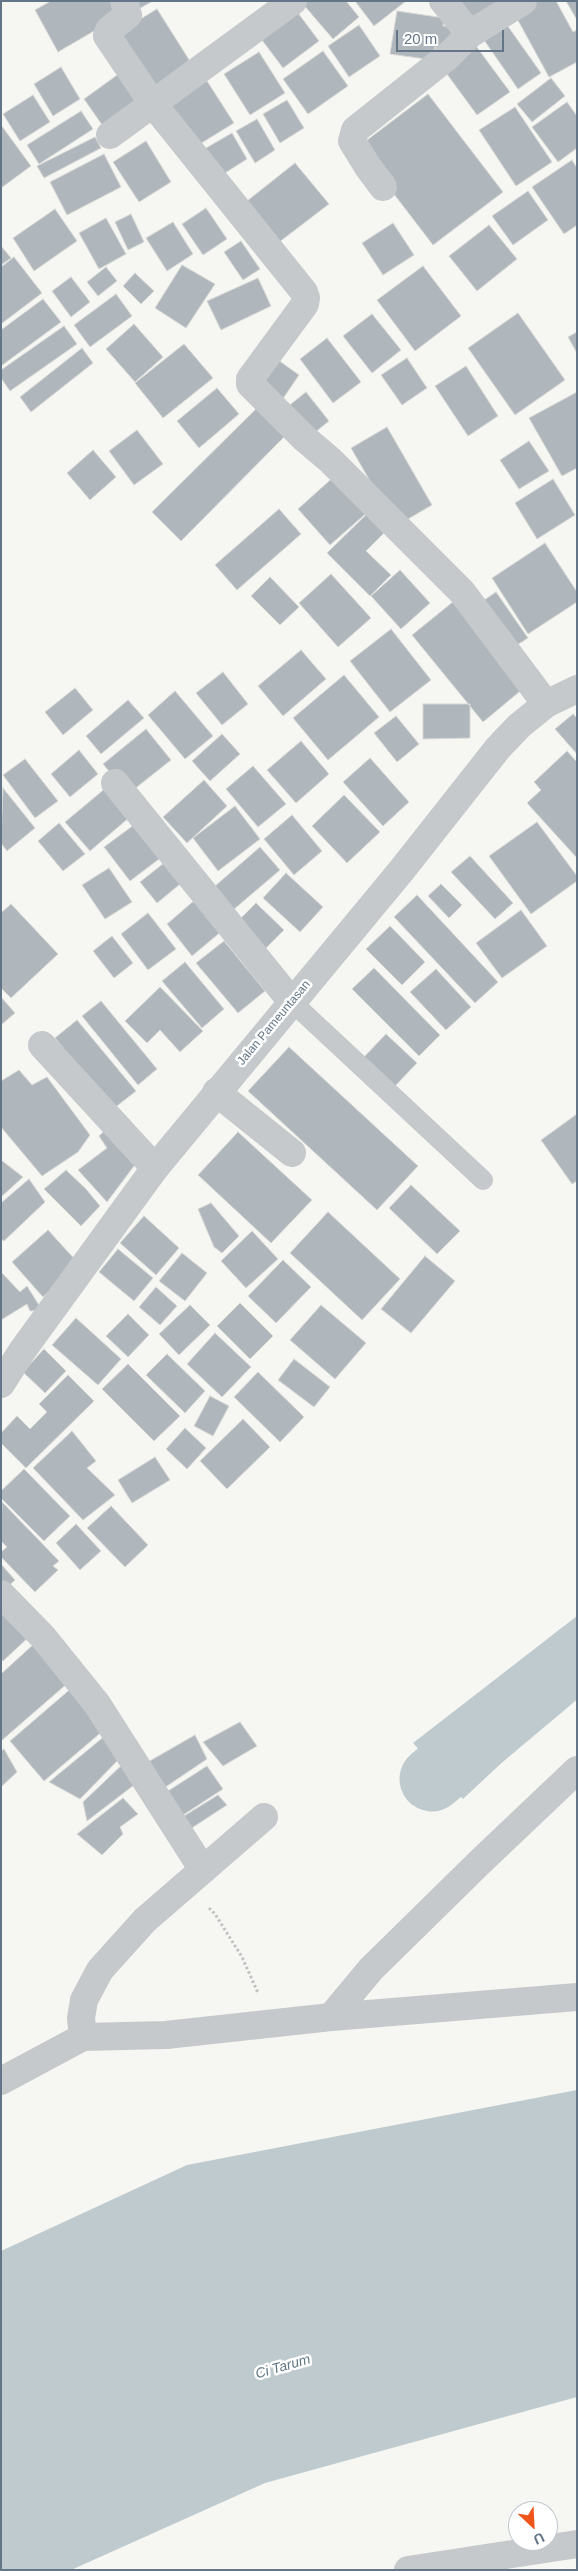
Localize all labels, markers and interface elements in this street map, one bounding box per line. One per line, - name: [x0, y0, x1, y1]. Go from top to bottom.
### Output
- scale bar: [398, 20, 506, 52]
- text: 20 m: [404, 30, 437, 47]
- street label: Jalan Pameuntasan: [234, 978, 314, 1068]
- water label: Ci Tarum: [254, 2351, 312, 2383]
- north arrow: [508, 2501, 558, 2551]
- text: U: [531, 2529, 547, 2548]

